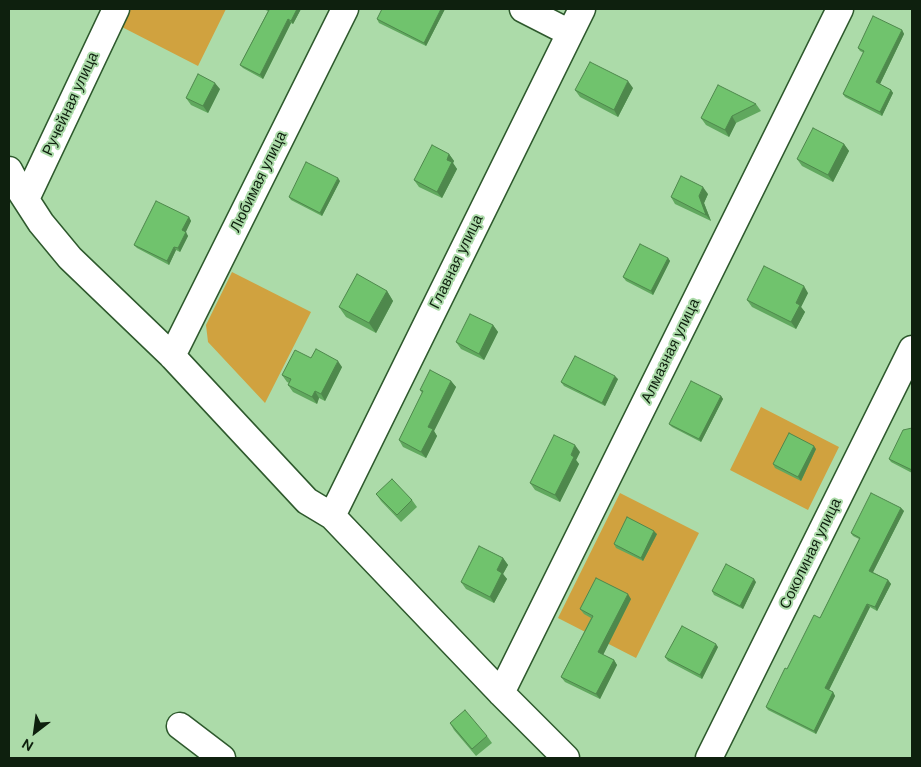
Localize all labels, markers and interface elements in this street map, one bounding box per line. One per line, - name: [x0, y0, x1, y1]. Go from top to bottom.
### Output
- street label: Ручейная улица: [39, 49, 103, 159]
- street label: Любимая улица: [227, 129, 291, 235]
- street label: Главная улица: [426, 212, 488, 312]
- street label: Алмазная улица: [638, 296, 704, 406]
- street label: Соколиная улица: [776, 496, 846, 612]
- north arrow: [10, 707, 60, 757]
- text: N: [19, 735, 36, 755]

